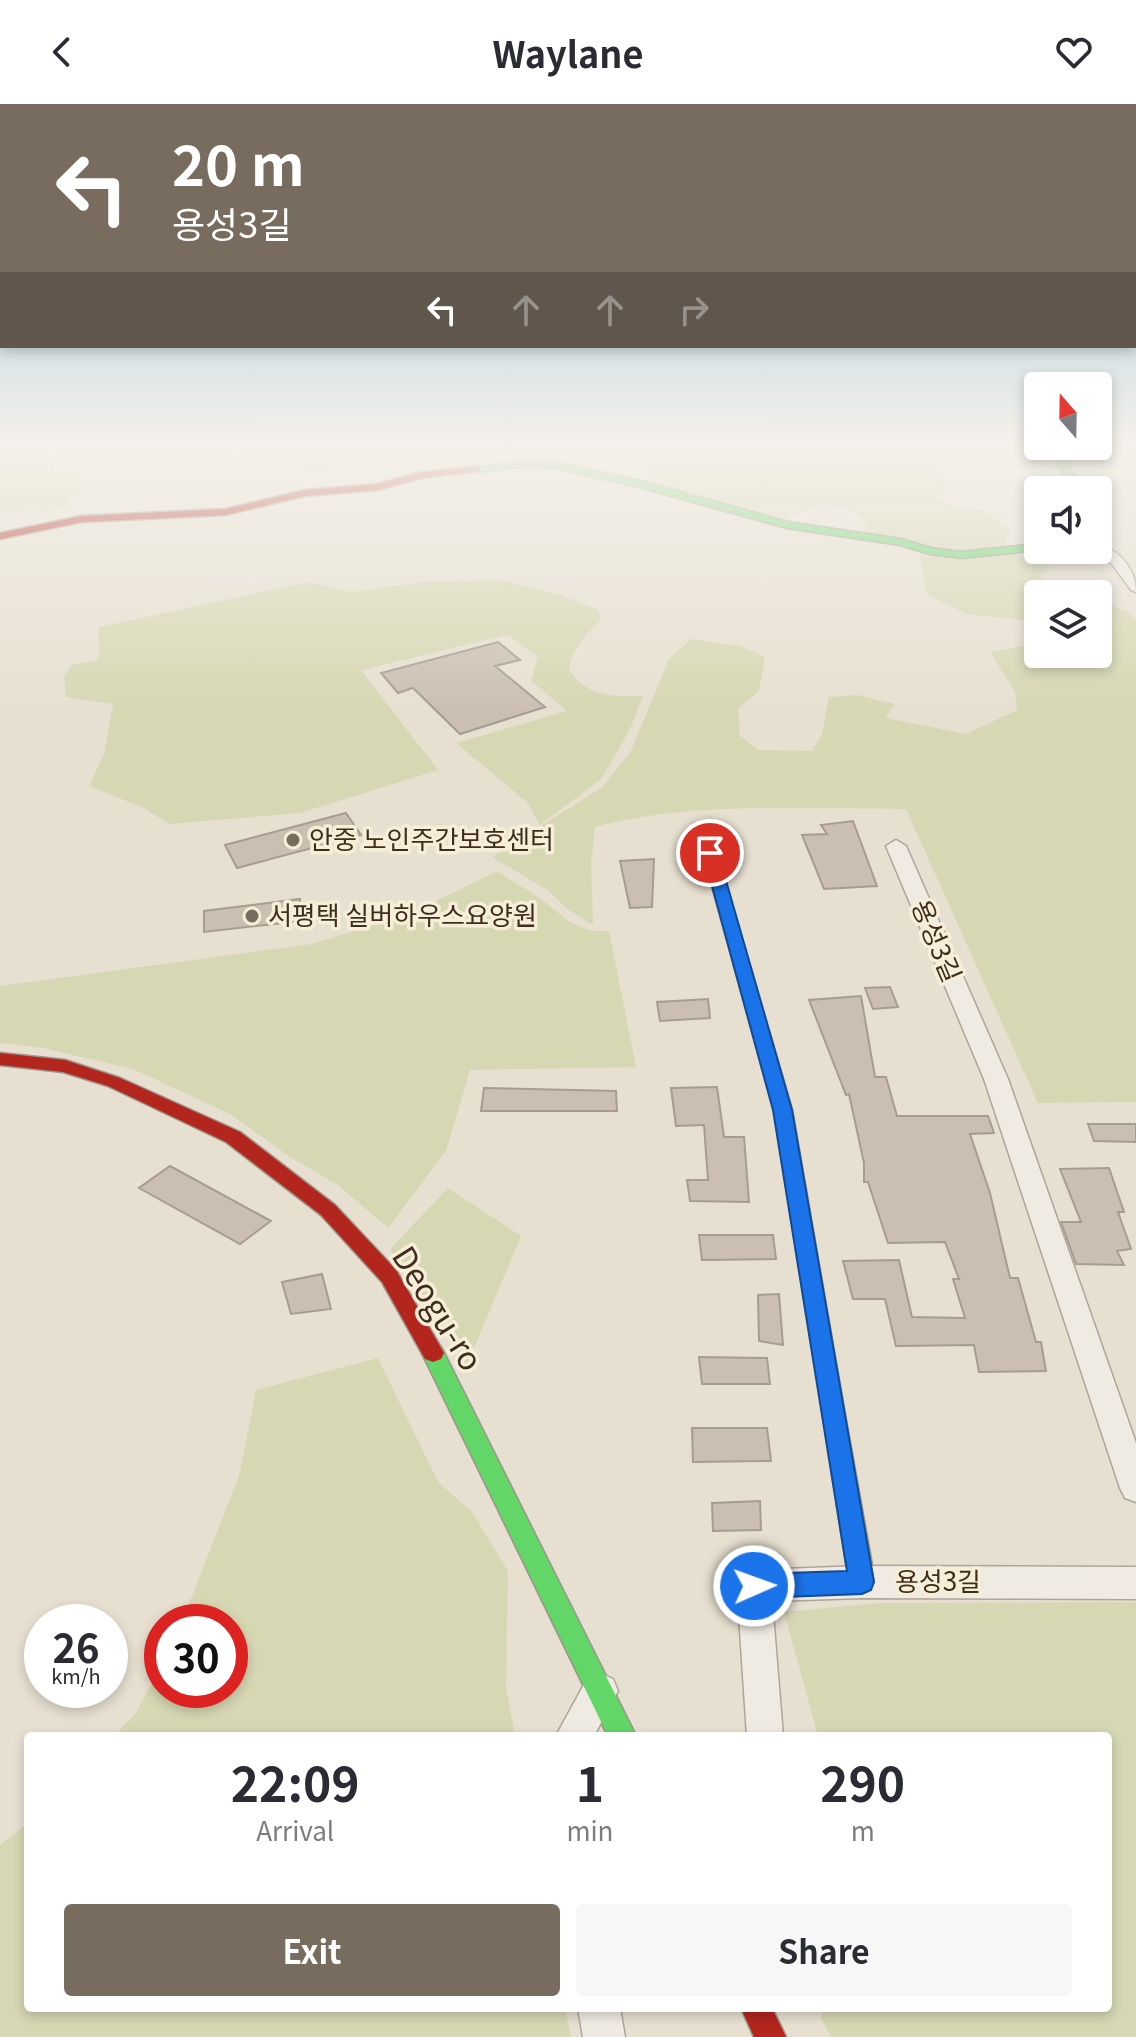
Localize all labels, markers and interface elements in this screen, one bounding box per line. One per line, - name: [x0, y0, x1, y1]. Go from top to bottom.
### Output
- text: Waylane: [493, 26, 643, 78]
- icon: back: [40, 30, 84, 74]
- icon: heart: [1052, 30, 1096, 74]
- text: 20 m: [172, 121, 305, 202]
- icon: left: [40, 136, 144, 240]
- text: 용성3길: [172, 196, 291, 248]
- icon: left: [420, 288, 464, 332]
- icon: ahead: [504, 288, 548, 332]
- icon: ahead: [588, 288, 632, 332]
- icon: right: [672, 288, 716, 332]
- north arrow: [1024, 372, 1112, 460]
- map controls: [1024, 372, 1112, 668]
- button: sound: [1024, 476, 1112, 564]
- button: layers: [1024, 580, 1112, 668]
- place label: 안중 노인주간보호센터: [309, 819, 554, 856]
- pin: [676, 819, 744, 887]
- marker: 안중 노인주간보호센터: [284, 831, 302, 849]
- icon: arrive: [688, 831, 732, 875]
- street label: 용성3길: [904, 893, 972, 987]
- place label: 서평택 실버하우스요양원: [268, 895, 537, 932]
- marker: 서평택 실버하우스요양원: [243, 907, 261, 925]
- street label: Deogu-ro: [383, 1236, 496, 1379]
- position arrow: [712, 1544, 796, 1628]
- street label: 용성3길: [895, 1561, 981, 1598]
- speed limit sign: 30: [144, 1604, 248, 1708]
- text: 26: [52, 1617, 100, 1675]
- text: km/h: [51, 1661, 101, 1690]
- text: 22:09: [231, 1746, 360, 1816]
- text: 1: [576, 1746, 604, 1816]
- text: 290: [820, 1746, 905, 1816]
- text: Arrival: [256, 1811, 334, 1848]
- text: min: [566, 1811, 613, 1848]
- text: m: [851, 1811, 875, 1848]
- button: Exit: [64, 1904, 560, 1996]
- button: Share: [576, 1904, 1072, 1996]

